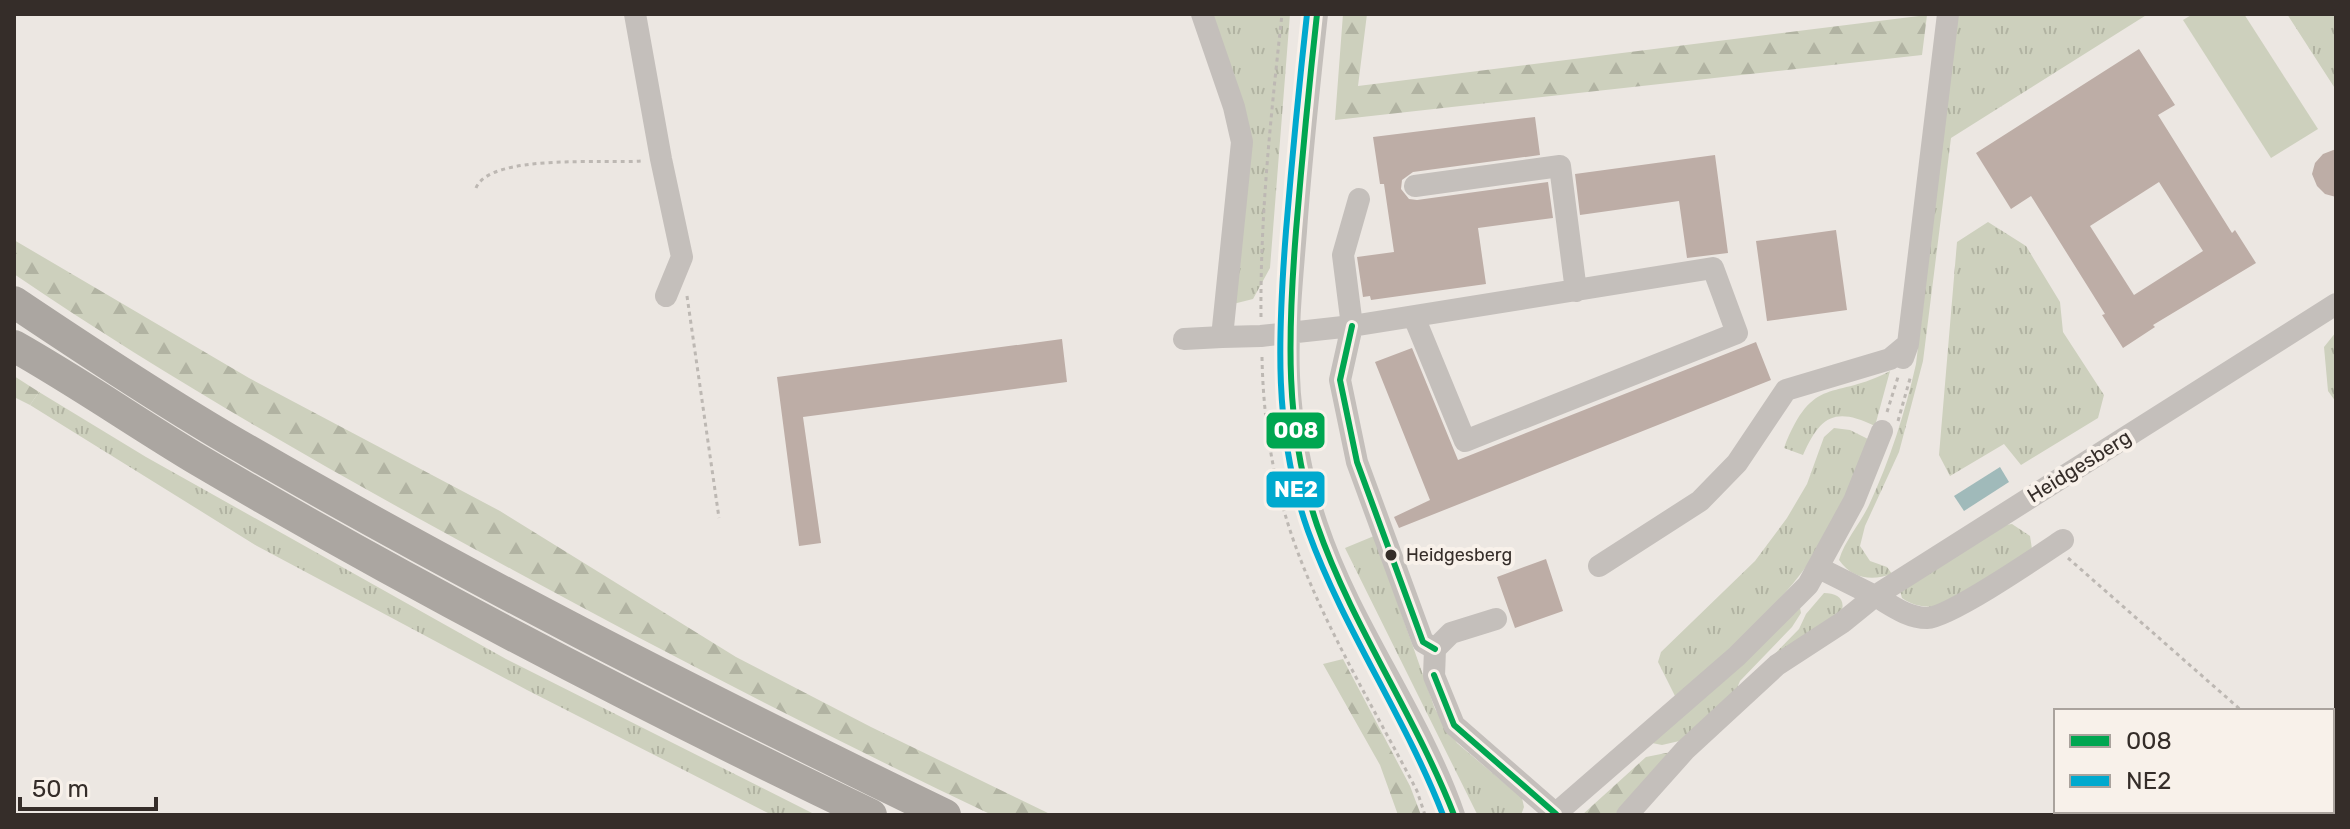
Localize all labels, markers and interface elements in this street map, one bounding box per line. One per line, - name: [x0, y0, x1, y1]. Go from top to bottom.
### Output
- line badge: 008: [1265, 411, 1326, 450]
- text: 008: [1274, 417, 1318, 444]
- street label: Heidgesberg: [2023, 425, 2135, 507]
- line badge: NE2: [1265, 470, 1326, 509]
- text: NE2: [1274, 476, 1318, 503]
- place label: Heidgesberg: [1406, 544, 1512, 566]
- marker: Heidgesberg: [1383, 547, 1399, 563]
- legend: [2054, 709, 2334, 813]
- text: 008: [2126, 727, 2172, 755]
- scale bar: [20, 761, 156, 811]
- text: NE2: [2126, 767, 2171, 795]
- text: 50 m: [32, 775, 89, 803]

